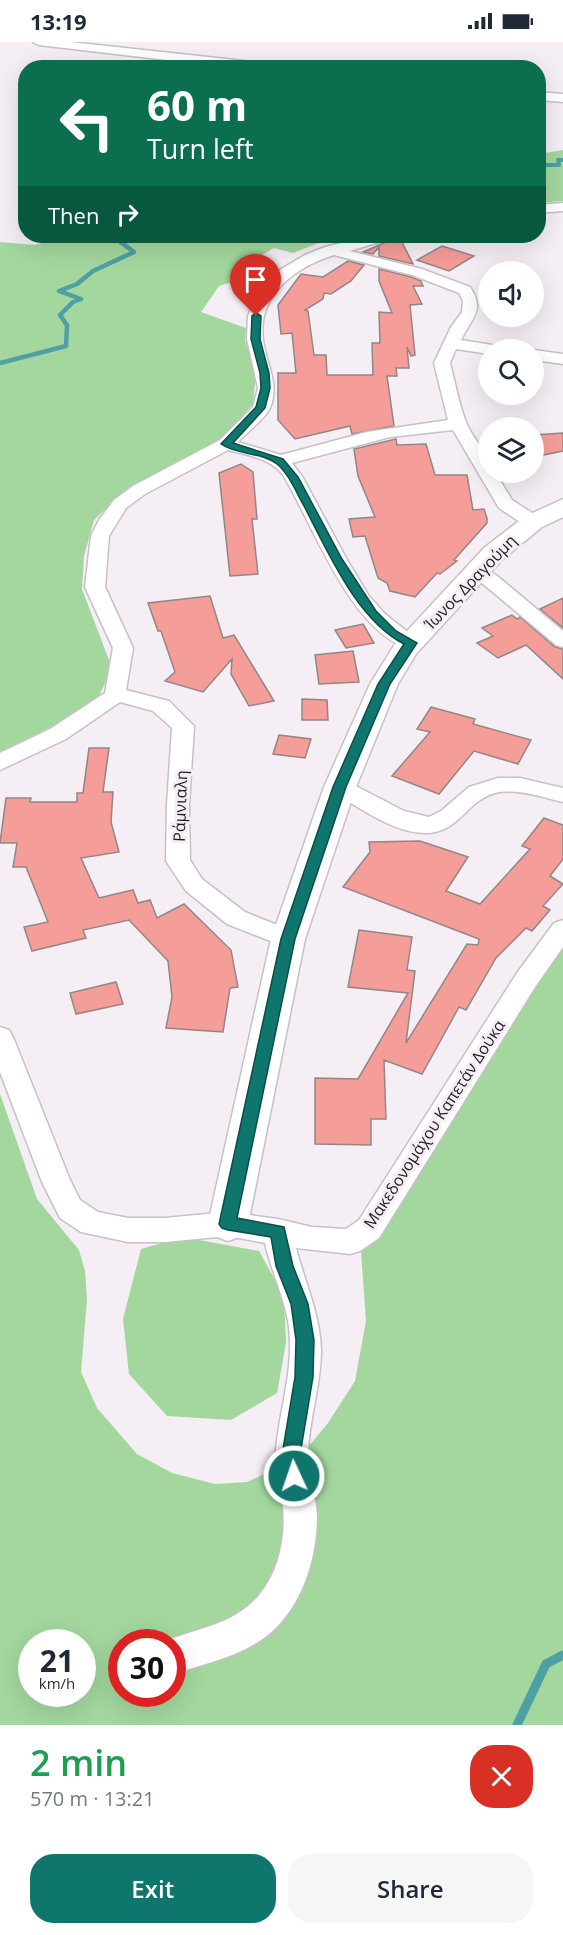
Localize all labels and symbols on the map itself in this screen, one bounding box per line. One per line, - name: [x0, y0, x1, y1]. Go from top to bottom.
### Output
- pin: [230, 254, 281, 316]
- street label: Ίωνος Δραγούμη: [418, 530, 521, 635]
- street label: Ράμνιαλη: [168, 770, 192, 842]
- street label: Μακεδονομάχου Καπετάν Δούκα: [358, 1015, 510, 1232]
- position arrow: [262, 1444, 326, 1508]
- speed limit sign: 30: [108, 1629, 186, 1707]

